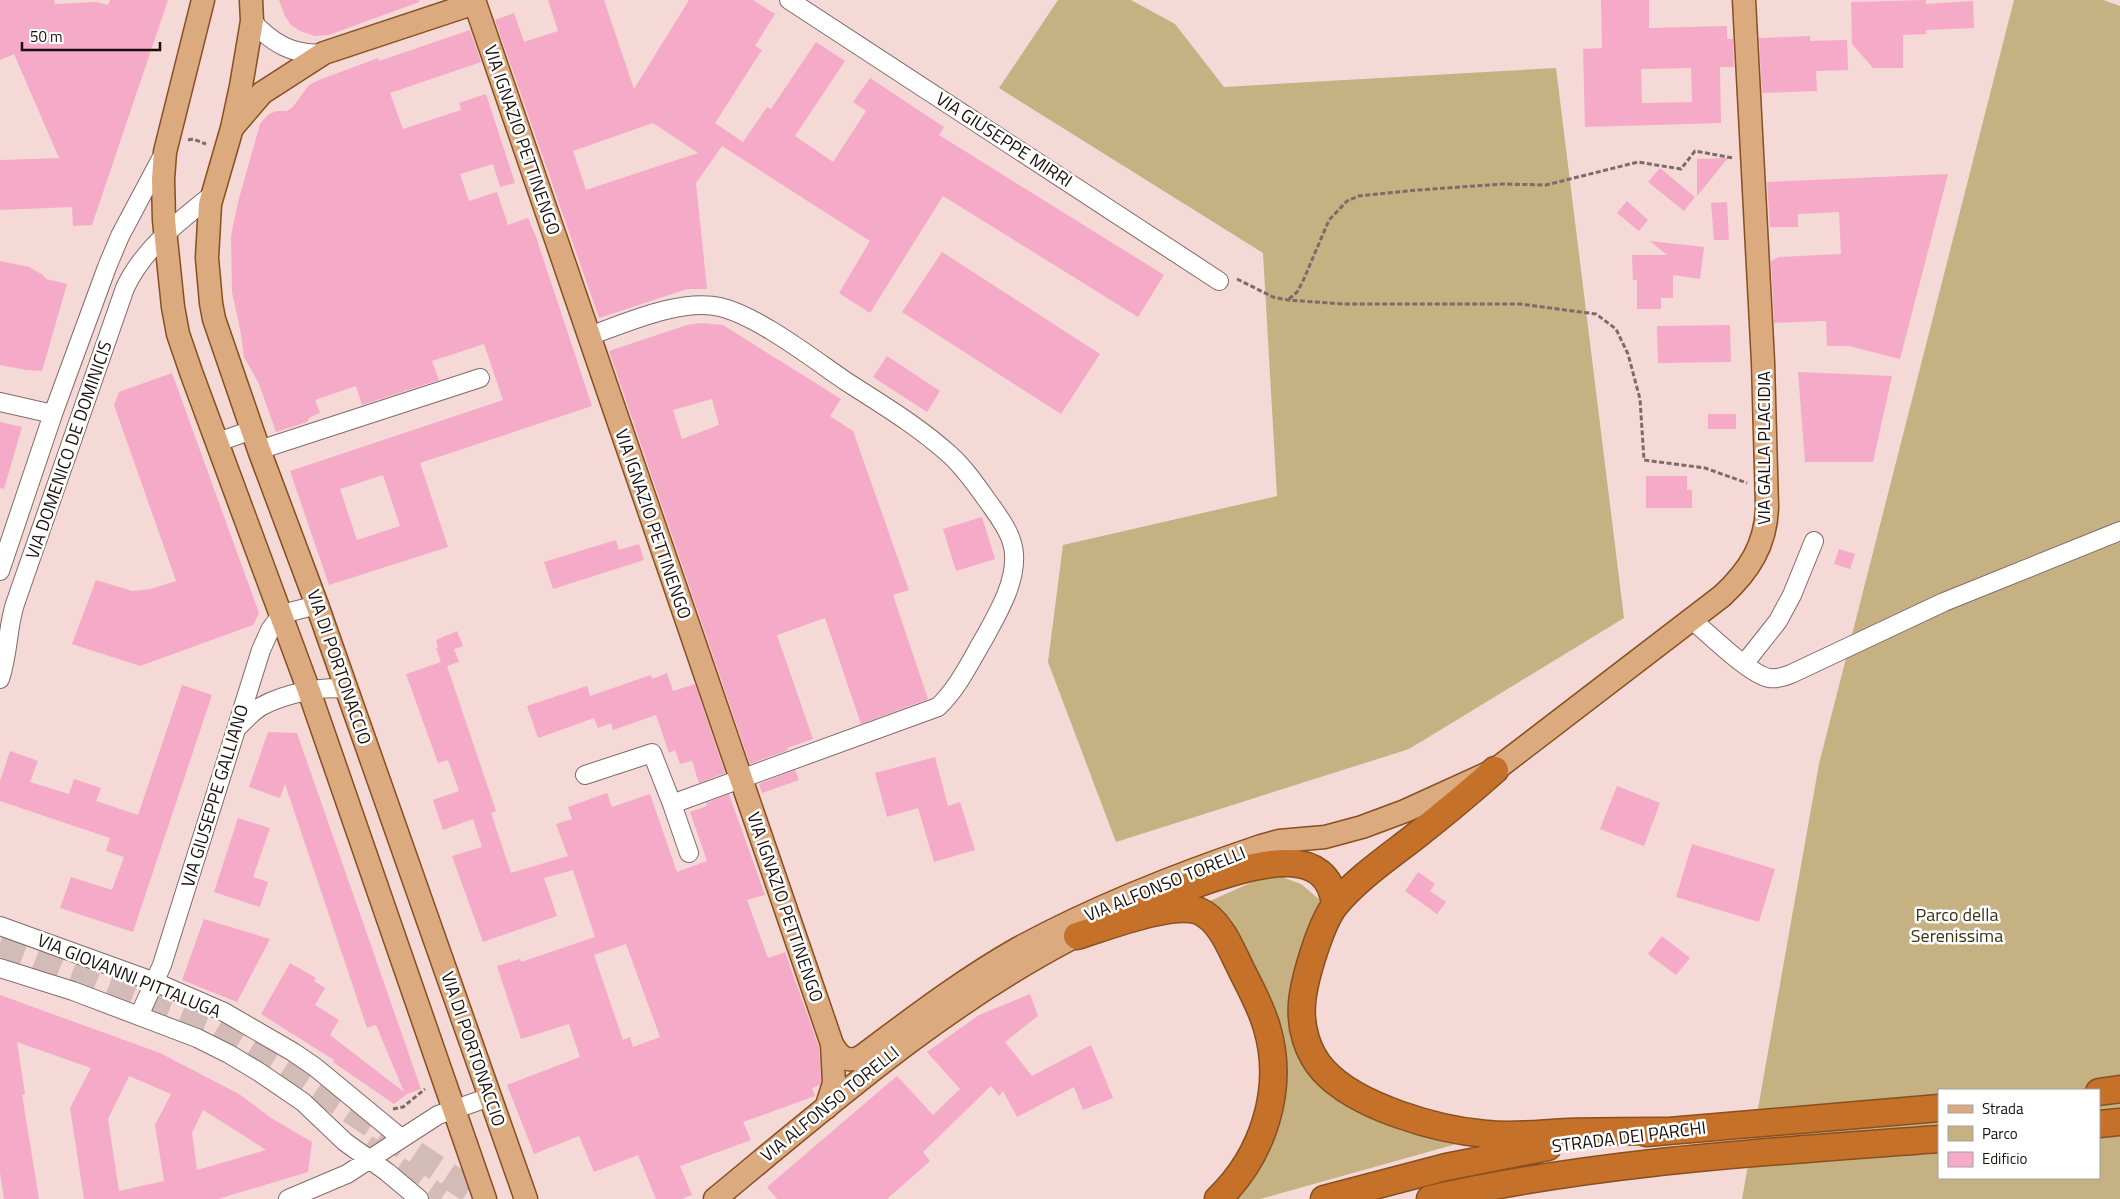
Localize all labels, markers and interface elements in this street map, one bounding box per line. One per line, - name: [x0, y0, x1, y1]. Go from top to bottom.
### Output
- scale bar: [22, 20, 160, 52]
- text: 50 m: [30, 25, 63, 48]
- street label: VIA IGNAZIO PETTINENGO: [477, 41, 568, 238]
- street label: VIA GIUSEPPE MIRRI: [931, 85, 1078, 194]
- street label: VIA DOMENICO DE DOMINICIS: [18, 337, 119, 563]
- street label: VIA GALLA PLACIDIA: [1750, 371, 1777, 525]
- street label: VIA IGNAZIO PETTINENGO: [608, 425, 699, 622]
- street label: VIA DI PORTONACCIO: [300, 586, 379, 748]
- street label: VIA GIUSEPPE GALLIANO: [174, 701, 255, 891]
- street label: VIA IGNAZIO PETTINENGO: [740, 808, 831, 1005]
- street label: VIA ALFONSO TORELLI: [1080, 839, 1249, 928]
- park label: Parco della Serenissima: [1911, 901, 2003, 949]
- street label: VIA GIOVANNI PITTALUGA: [33, 926, 225, 1025]
- street label: VIA DI PORTONACCIO: [434, 968, 513, 1130]
- street label: VIA ALFONSO TORELLI: [755, 1039, 905, 1168]
- legend: [1938, 1089, 2100, 1179]
- text: Strada: [1982, 1097, 2024, 1120]
- street label: STRADA DEI PARCHI: [1550, 1114, 1708, 1159]
- text: Parco: [1982, 1122, 2018, 1145]
- text: Edificio: [1982, 1147, 2027, 1170]

